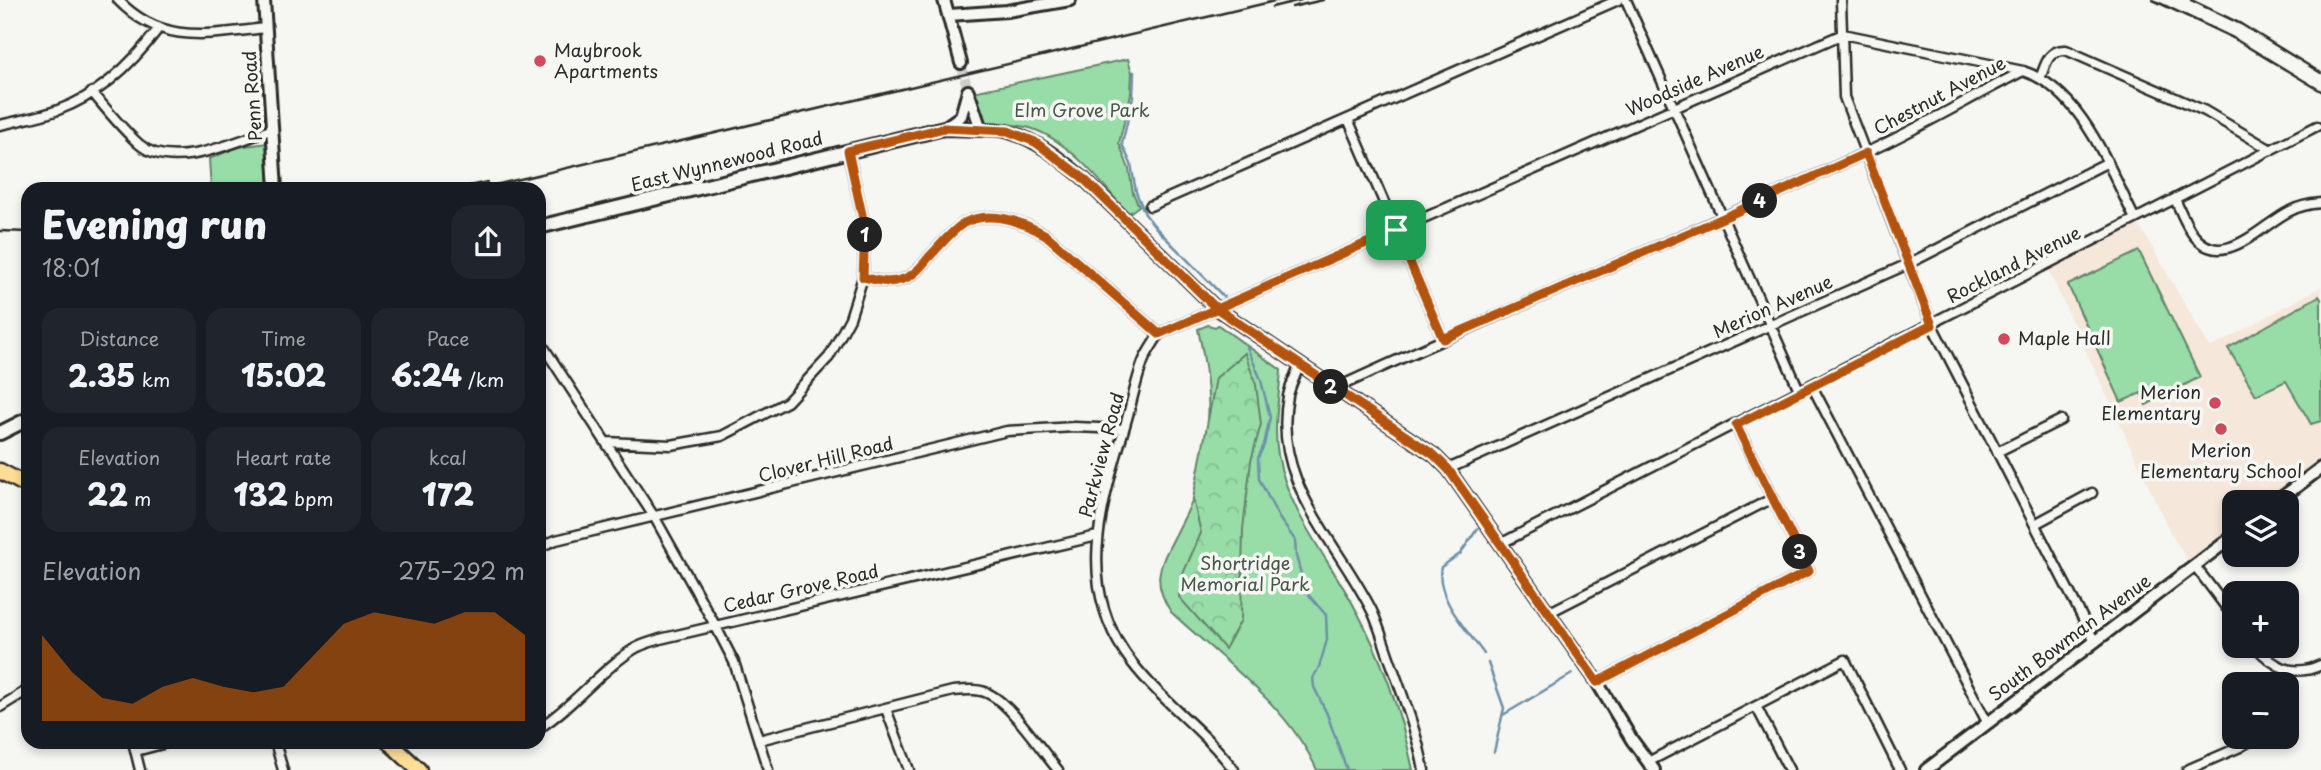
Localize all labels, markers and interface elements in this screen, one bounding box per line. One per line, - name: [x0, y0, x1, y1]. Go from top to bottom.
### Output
- place label: Maybrook Apartments: [554, 36, 658, 84]
- street label: Woodside Avenue: [1621, 37, 1768, 122]
- street label: Chestnut Avenue: [1868, 48, 2010, 141]
- street label: Penn Road: [235, 50, 268, 142]
- marker: Maybrook Apartments: [532, 53, 548, 69]
- park label: Elm Grove Park: [1014, 96, 1150, 123]
- street label: East Wynnewood Road: [628, 124, 825, 197]
- pin: 4: [1742, 184, 1778, 218]
- text: 4: [1753, 186, 1766, 214]
- text: Evening run: [42, 195, 267, 252]
- pin: [1366, 200, 1426, 260]
- button: share: [451, 205, 525, 279]
- icon: arrive: [1377, 211, 1415, 249]
- pin: 1: [848, 218, 882, 252]
- street label: Rockland Avenue: [1942, 218, 2085, 309]
- text: 1: [860, 220, 869, 248]
- text: 18:01: [42, 250, 100, 285]
- street label: Merion Avenue: [1708, 267, 1837, 344]
- text: Distance: [79, 324, 159, 352]
- text: Time: [261, 324, 306, 352]
- text: Pace: [426, 324, 469, 352]
- place label: Maple Hall: [2018, 324, 2111, 351]
- marker: Maple Hall: [1996, 331, 2012, 347]
- text: 2.35: [68, 352, 135, 397]
- text: 15:02: [241, 352, 326, 397]
- text: 6:24: [391, 352, 462, 397]
- text: km: [135, 365, 170, 393]
- text: /km: [462, 365, 504, 393]
- pin: 2: [1314, 370, 1348, 404]
- text: 2: [1324, 372, 1337, 400]
- place label: Merion Elementary: [2101, 378, 2201, 426]
- street label: Parkview Road: [1071, 389, 1130, 520]
- marker: Merion Elementary: [2207, 395, 2223, 411]
- marker: Merion Elementary School: [2213, 421, 2229, 437]
- street label: Clover Hill Road: [755, 429, 896, 488]
- place label: Merion Elementary School: [2140, 436, 2302, 484]
- text: Elevation: [78, 443, 160, 471]
- text: Heart rate: [236, 443, 331, 471]
- text: kcal: [429, 443, 467, 471]
- text: 22: [87, 471, 128, 516]
- text: 132: [233, 471, 288, 516]
- text: 172: [422, 471, 474, 516]
- text: m: [128, 484, 151, 512]
- text: bpm: [288, 484, 334, 512]
- map controls: [2222, 490, 2299, 749]
- button: layers: [2222, 490, 2299, 567]
- pin: 3: [1783, 534, 1818, 570]
- text: 3: [1793, 537, 1806, 565]
- park label: Shortridge Memorial Park: [1180, 549, 1310, 597]
- text: Elevation: [42, 553, 141, 588]
- text: 275–292 m: [398, 553, 525, 588]
- street label: Cedar Grove Road: [720, 557, 881, 619]
- street label: South Bowman Avenue: [1982, 567, 2156, 707]
- button: +: [2222, 581, 2299, 658]
- button: −: [2222, 672, 2299, 749]

